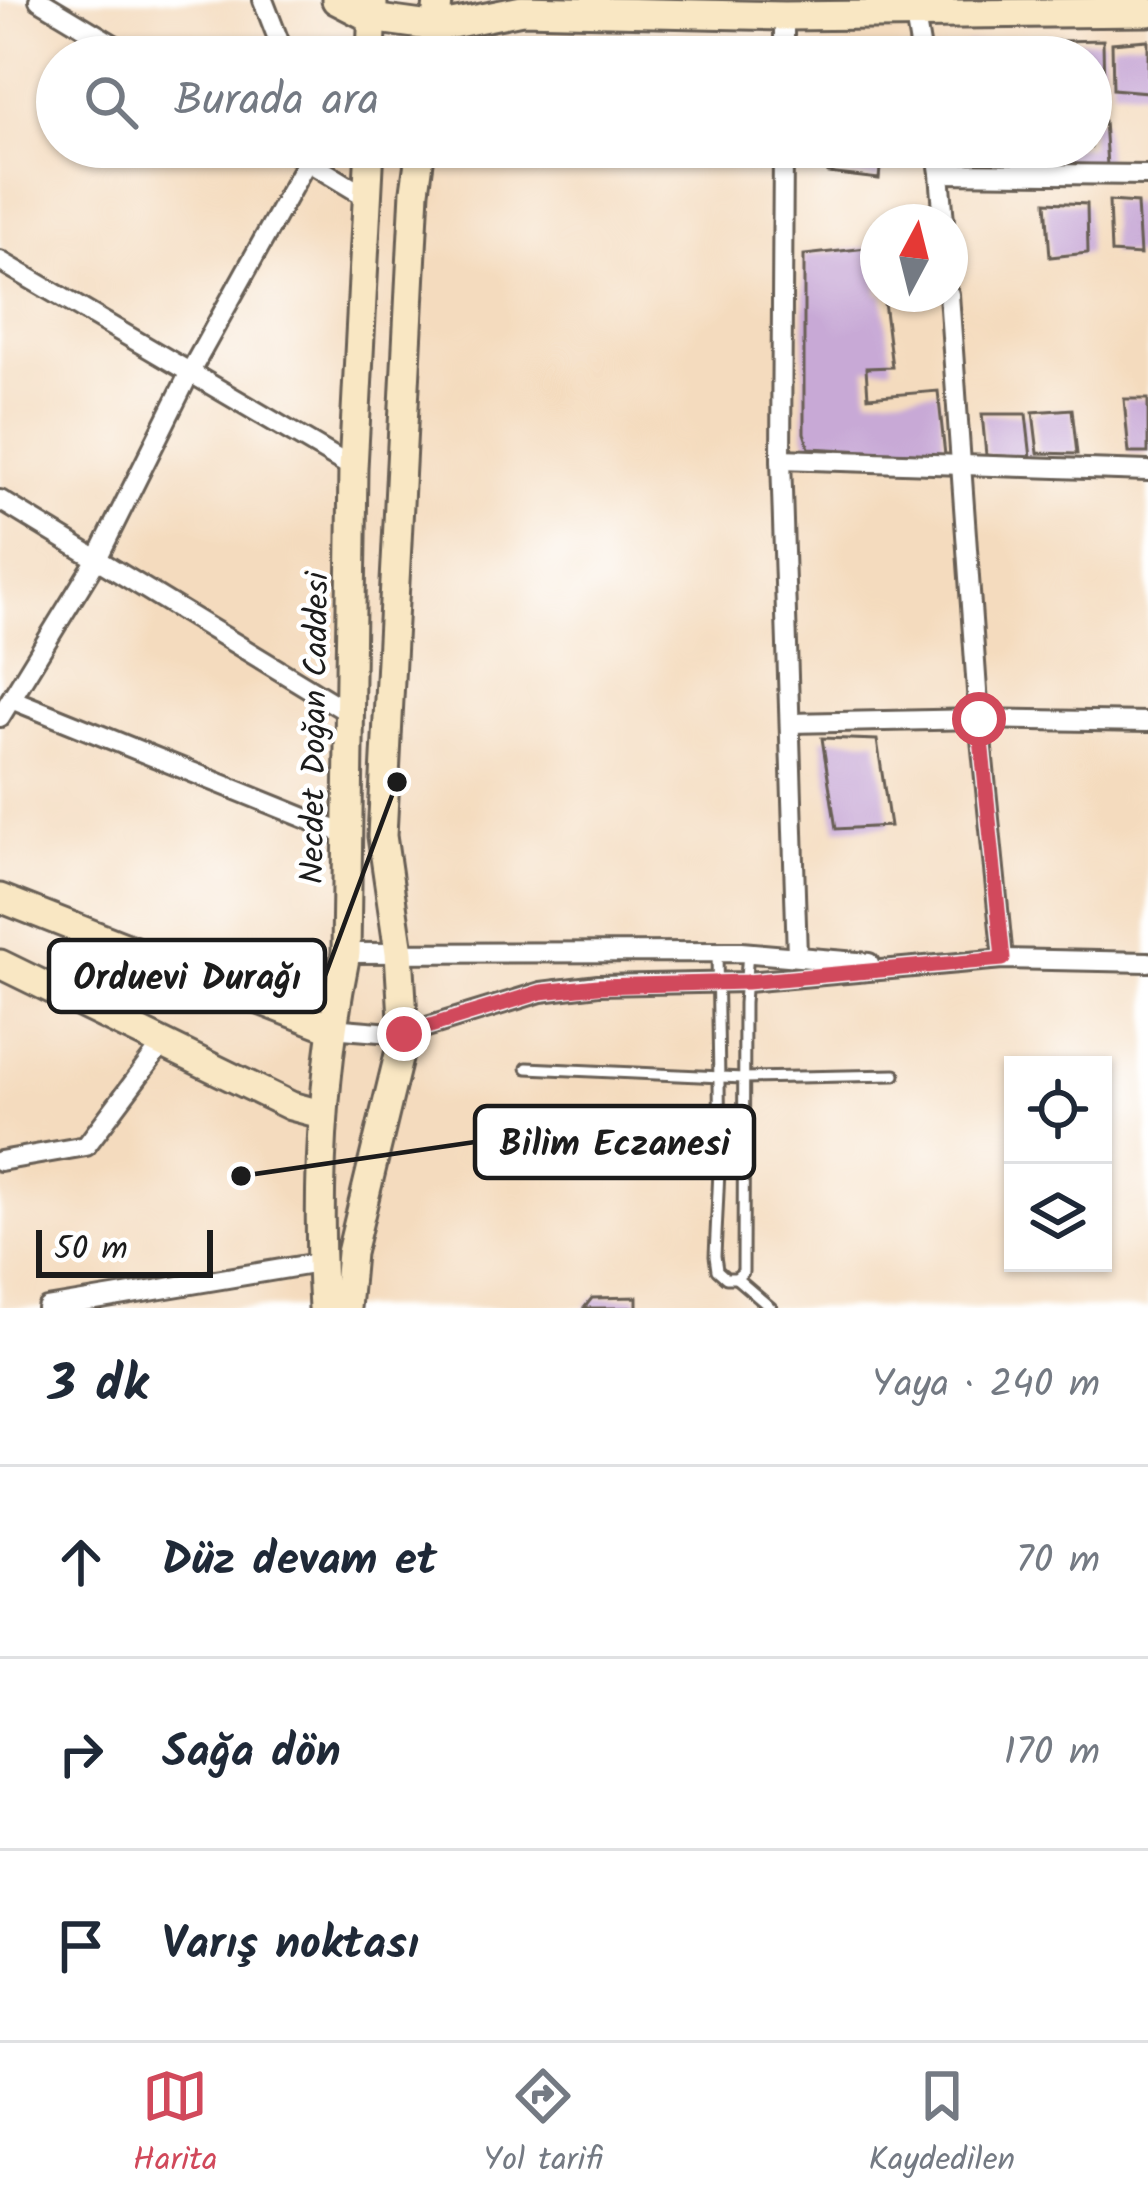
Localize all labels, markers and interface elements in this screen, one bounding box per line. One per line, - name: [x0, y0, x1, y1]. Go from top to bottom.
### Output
- search box: [36, 36, 1112, 168]
- text: Burada ara: [174, 66, 379, 138]
- icon: search: [78, 69, 144, 135]
- north arrow: [860, 204, 968, 312]
- street label: Necdet Doğan Caddesi: [287, 570, 346, 885]
- route start: [952, 692, 1006, 746]
- callout: Orduevi Durağı: [49, 940, 325, 1012]
- text: Orduevi Durağı: [73, 951, 301, 1008]
- route end: [377, 1007, 431, 1061]
- map controls: [1004, 1056, 1112, 1272]
- button: locate: [1004, 1056, 1112, 1164]
- callout: Bilim Eczanesi: [475, 1106, 754, 1178]
- text: Bilim Eczanesi: [500, 1117, 731, 1174]
- button: layers: [1004, 1164, 1112, 1272]
- scale bar: [36, 1224, 213, 1277]
- text: 50 m: [54, 1224, 128, 1277]
- text: 3 dk: [48, 1346, 148, 1427]
- text: Yaya · 240 m: [872, 1355, 1100, 1417]
- text: Düz devam et: [162, 1526, 437, 1598]
- icon: ahead: [48, 1529, 114, 1595]
- text: 70 m: [1016, 1531, 1100, 1593]
- text: Sağa dön: [162, 1718, 341, 1790]
- icon: right: [48, 1721, 114, 1787]
- text: 170 m: [1004, 1723, 1100, 1785]
- text: Varış noktası: [162, 1910, 419, 1982]
- icon: arrive: [48, 1913, 114, 1979]
- tab: Harita: [133, 2063, 217, 2188]
- tab: Yol tarifi: [483, 2063, 603, 2188]
- tab: Kaydedilen: [869, 2063, 1015, 2188]

